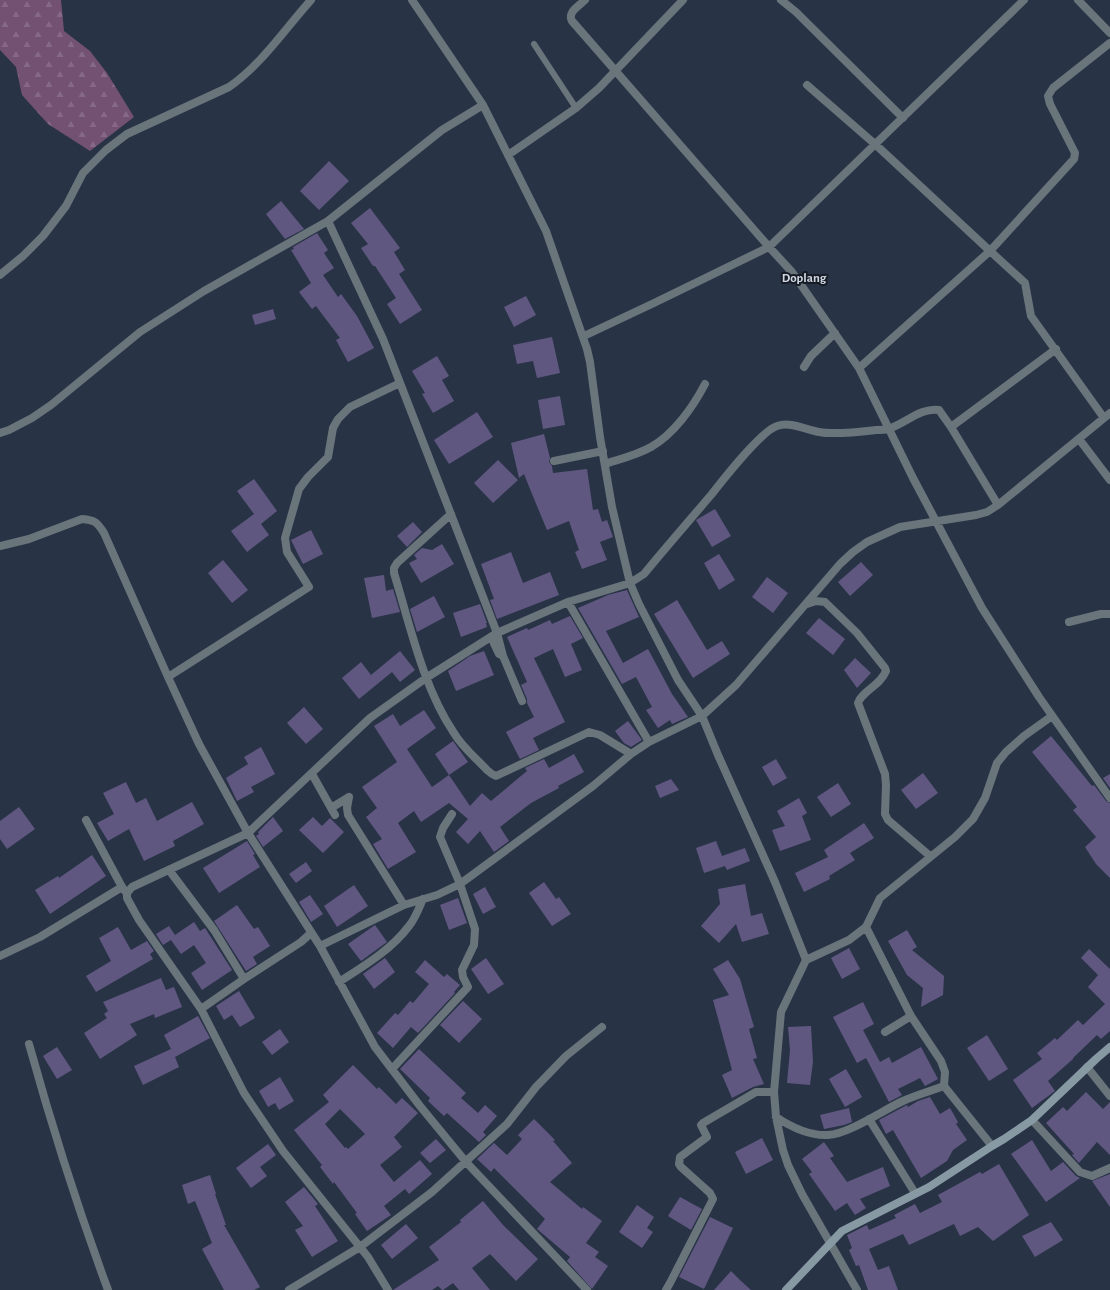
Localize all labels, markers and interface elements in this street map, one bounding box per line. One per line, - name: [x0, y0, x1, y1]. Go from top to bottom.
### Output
- district label: Doplang: [782, 272, 827, 285]

